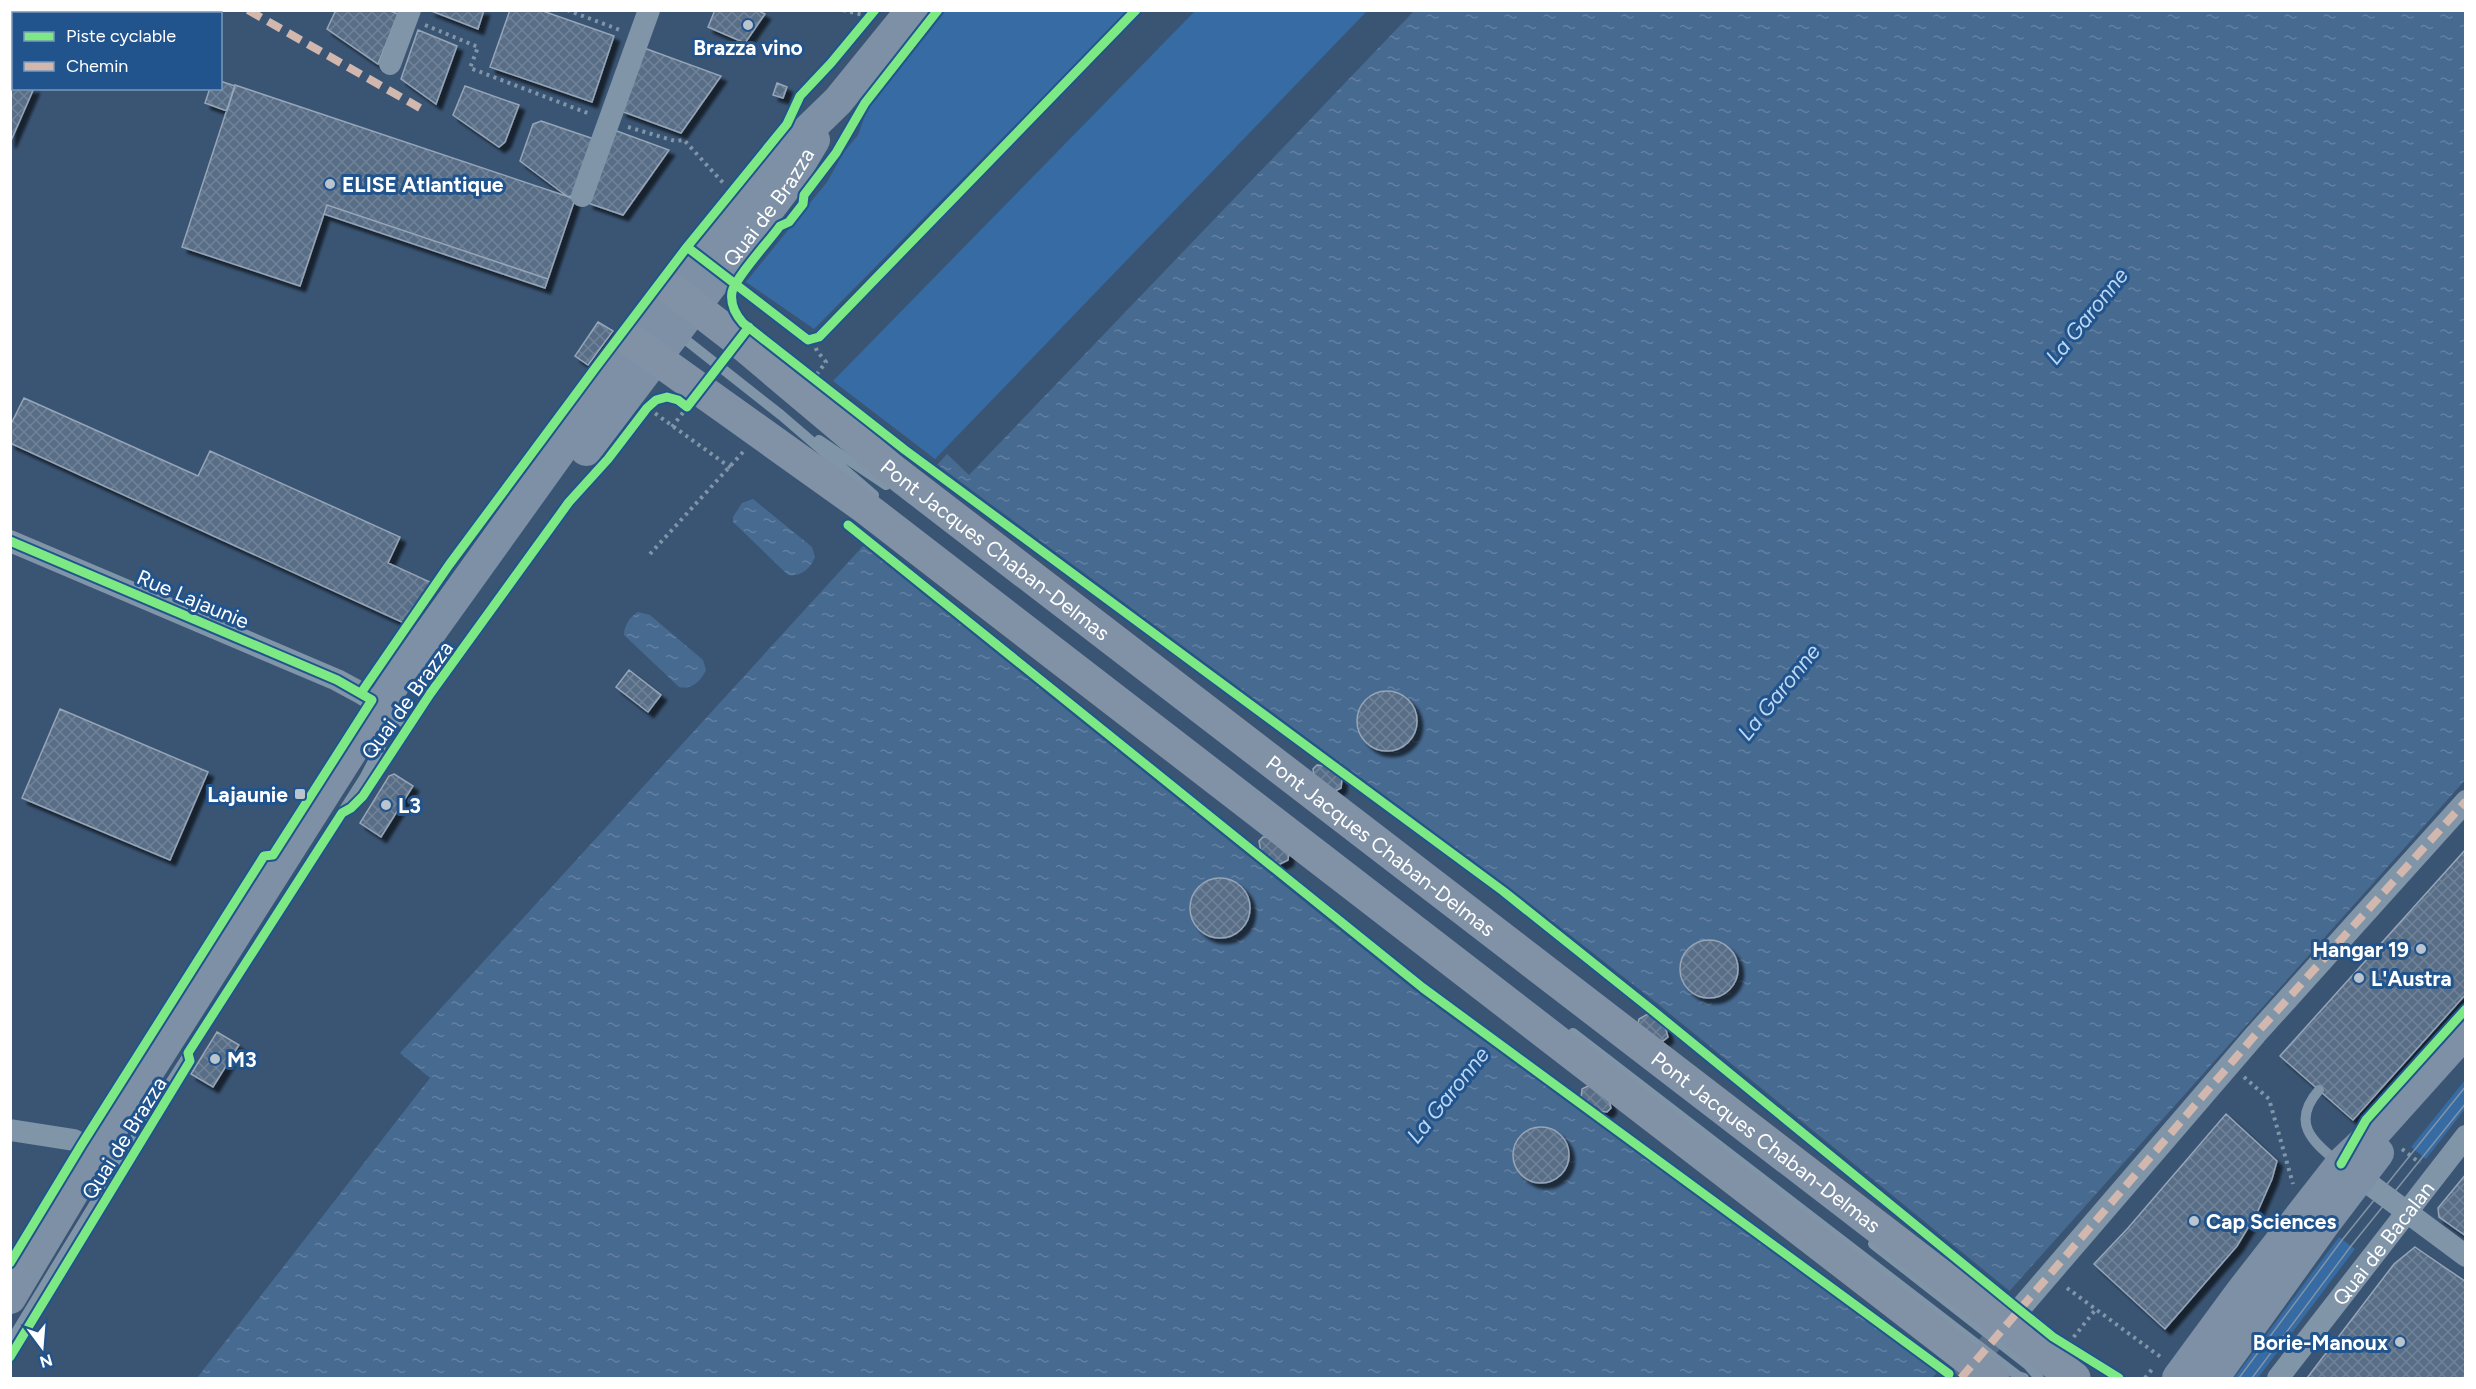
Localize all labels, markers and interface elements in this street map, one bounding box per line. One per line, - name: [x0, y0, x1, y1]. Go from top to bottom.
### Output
- legend: [12, 12, 222, 90]
- marker: Brazza vino: [741, 18, 755, 32]
- text: Piste cyclable: [66, 25, 176, 47]
- place label: Brazza vino: [693, 35, 803, 60]
- text: Chemin: [66, 55, 128, 77]
- street label: Quai de Brazza: [717, 143, 819, 271]
- place label: ELISE Atlantique: [342, 172, 504, 197]
- marker: ELISE Atlantique: [323, 177, 337, 191]
- water label: La Garonne: [2040, 262, 2134, 370]
- street label: Pont Jacques Chaban-Delmas: [876, 453, 1115, 645]
- street label: Rue Lajaunie: [133, 564, 253, 634]
- street label: Quai de Brazza: [356, 636, 458, 764]
- water label: La Garonne: [1732, 638, 1826, 746]
- street label: Pont Jacques Chaban-Delmas: [1261, 750, 1500, 941]
- place label: Lajaunie: [207, 782, 288, 807]
- marker: Lajaunie: [293, 787, 307, 801]
- place label: L3: [398, 793, 421, 818]
- marker: L3: [379, 798, 393, 812]
- place label: Hangar 19: [2312, 937, 2409, 962]
- marker: Hangar 19: [2414, 942, 2428, 956]
- place label: L'Austra: [2371, 966, 2452, 991]
- marker: L'Austra: [2352, 971, 2366, 985]
- water label: La Garonne: [1401, 1041, 1495, 1149]
- street label: Pont Jacques Chaban-Delmas: [1647, 1046, 1886, 1237]
- place label: M3: [227, 1047, 257, 1072]
- marker: M3: [208, 1052, 222, 1066]
- street label: Quai de Brazza: [76, 1072, 172, 1204]
- street label: Quai de Bacalan: [2327, 1176, 2439, 1310]
- place label: Cap Sciences: [2206, 1209, 2336, 1234]
- marker: Cap Sciences: [2187, 1214, 2201, 1228]
- north arrow: [12, 1317, 72, 1377]
- place label: Borie-Manoux: [2253, 1330, 2389, 1355]
- marker: Borie-Manoux: [2393, 1335, 2407, 1349]
- text: N: [37, 1350, 55, 1372]

